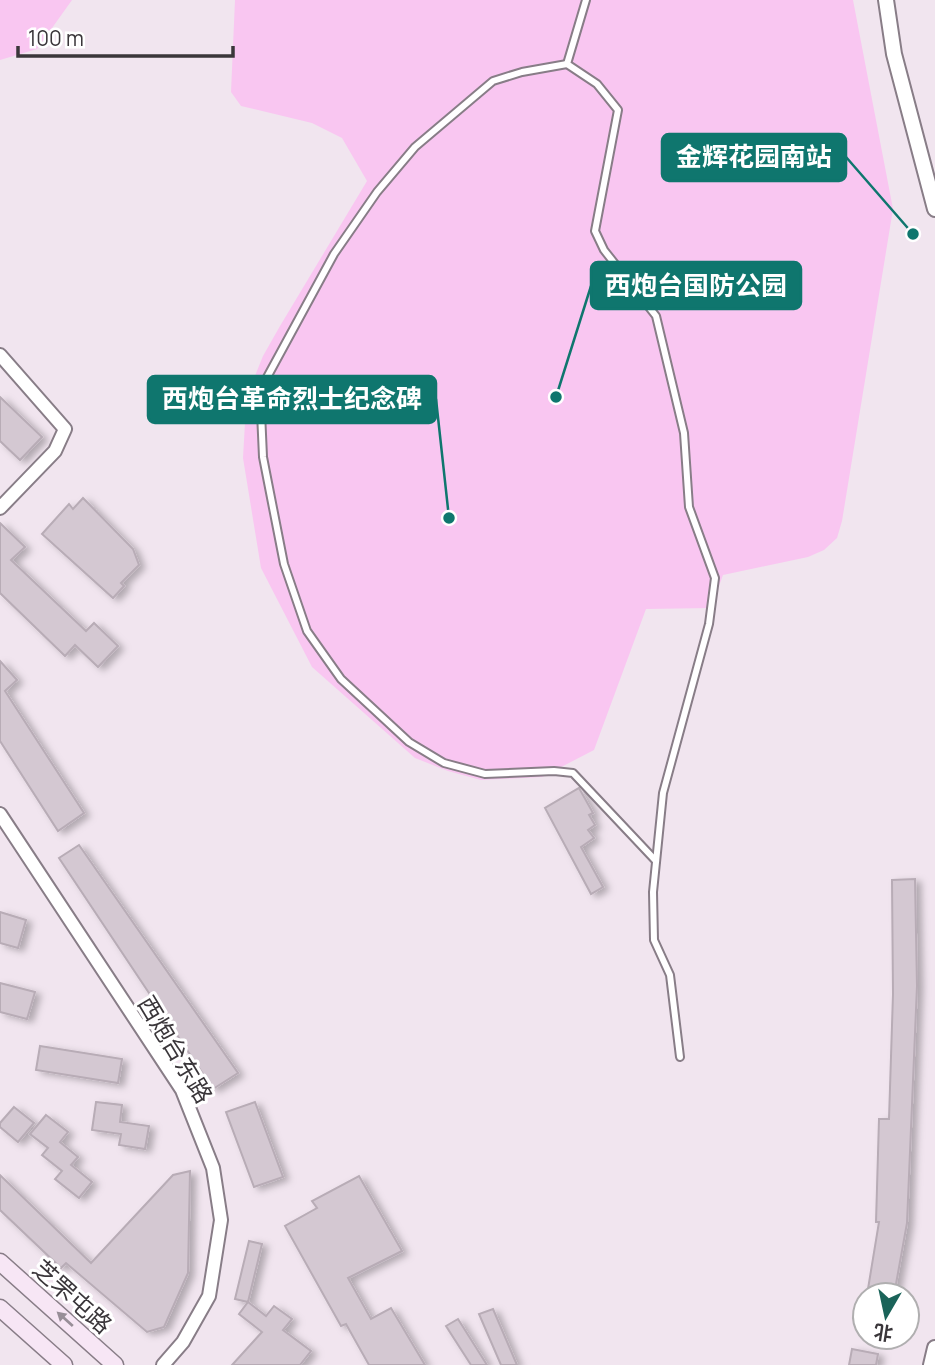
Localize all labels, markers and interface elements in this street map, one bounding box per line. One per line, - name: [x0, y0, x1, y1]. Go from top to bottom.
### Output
- scale bar: [18, 14, 233, 58]
- text: 100 m: [28, 24, 84, 52]
- callout: 金辉花园南站: [662, 134, 846, 181]
- text: 金辉花园南站: [676, 138, 832, 174]
- callout: 西炮台国防公园: [591, 262, 801, 309]
- text: 西炮台国防公园: [605, 267, 787, 303]
- callout: 西炮台革命烈士纪念碑: [148, 376, 436, 423]
- text: 西炮台革命烈士纪念碑: [162, 380, 422, 416]
- street label: 西炮台东路: [131, 989, 221, 1109]
- street label: 芝罘屯路: [26, 1252, 120, 1340]
- north arrow: [851, 1281, 921, 1351]
- one-way arrow: [56, 1312, 73, 1328]
- text: 北: [872, 1318, 895, 1347]

